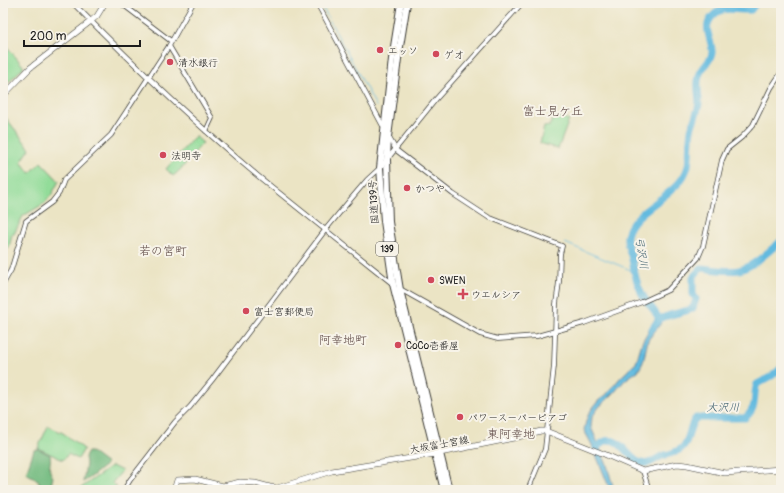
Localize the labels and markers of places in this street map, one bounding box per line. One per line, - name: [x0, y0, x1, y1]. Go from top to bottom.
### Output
- marker: エッソ: [375, 45, 385, 55]
- place label: エッソ: [388, 45, 418, 57]
- marker: ゲオ: [431, 49, 441, 59]
- place label: ゲオ: [444, 49, 464, 61]
- marker: 清水銀行: [165, 57, 175, 67]
- place label: 清水銀行: [178, 57, 218, 69]
- marker: 法明寺: [158, 150, 168, 160]
- place label: 法明寺: [171, 150, 201, 162]
- marker: かつや: [402, 183, 412, 193]
- place label: かつや: [415, 183, 445, 195]
- marker: SWEN: [426, 275, 436, 285]
- place label: SWEN: [439, 275, 466, 287]
- marker: ウエルシア: [458, 289, 468, 299]
- place label: ウエルシア: [471, 289, 521, 301]
- marker: 富士宮郵便局: [241, 306, 251, 316]
- place label: 富士宮郵便局: [254, 306, 314, 318]
- marker: CoCo壱番屋: [393, 340, 403, 350]
- place label: CoCo壱番屋: [406, 340, 459, 352]
- marker: パワースーパーピアゴ: [455, 412, 465, 422]
- place label: パワースーパーピアゴ: [468, 412, 567, 424]

